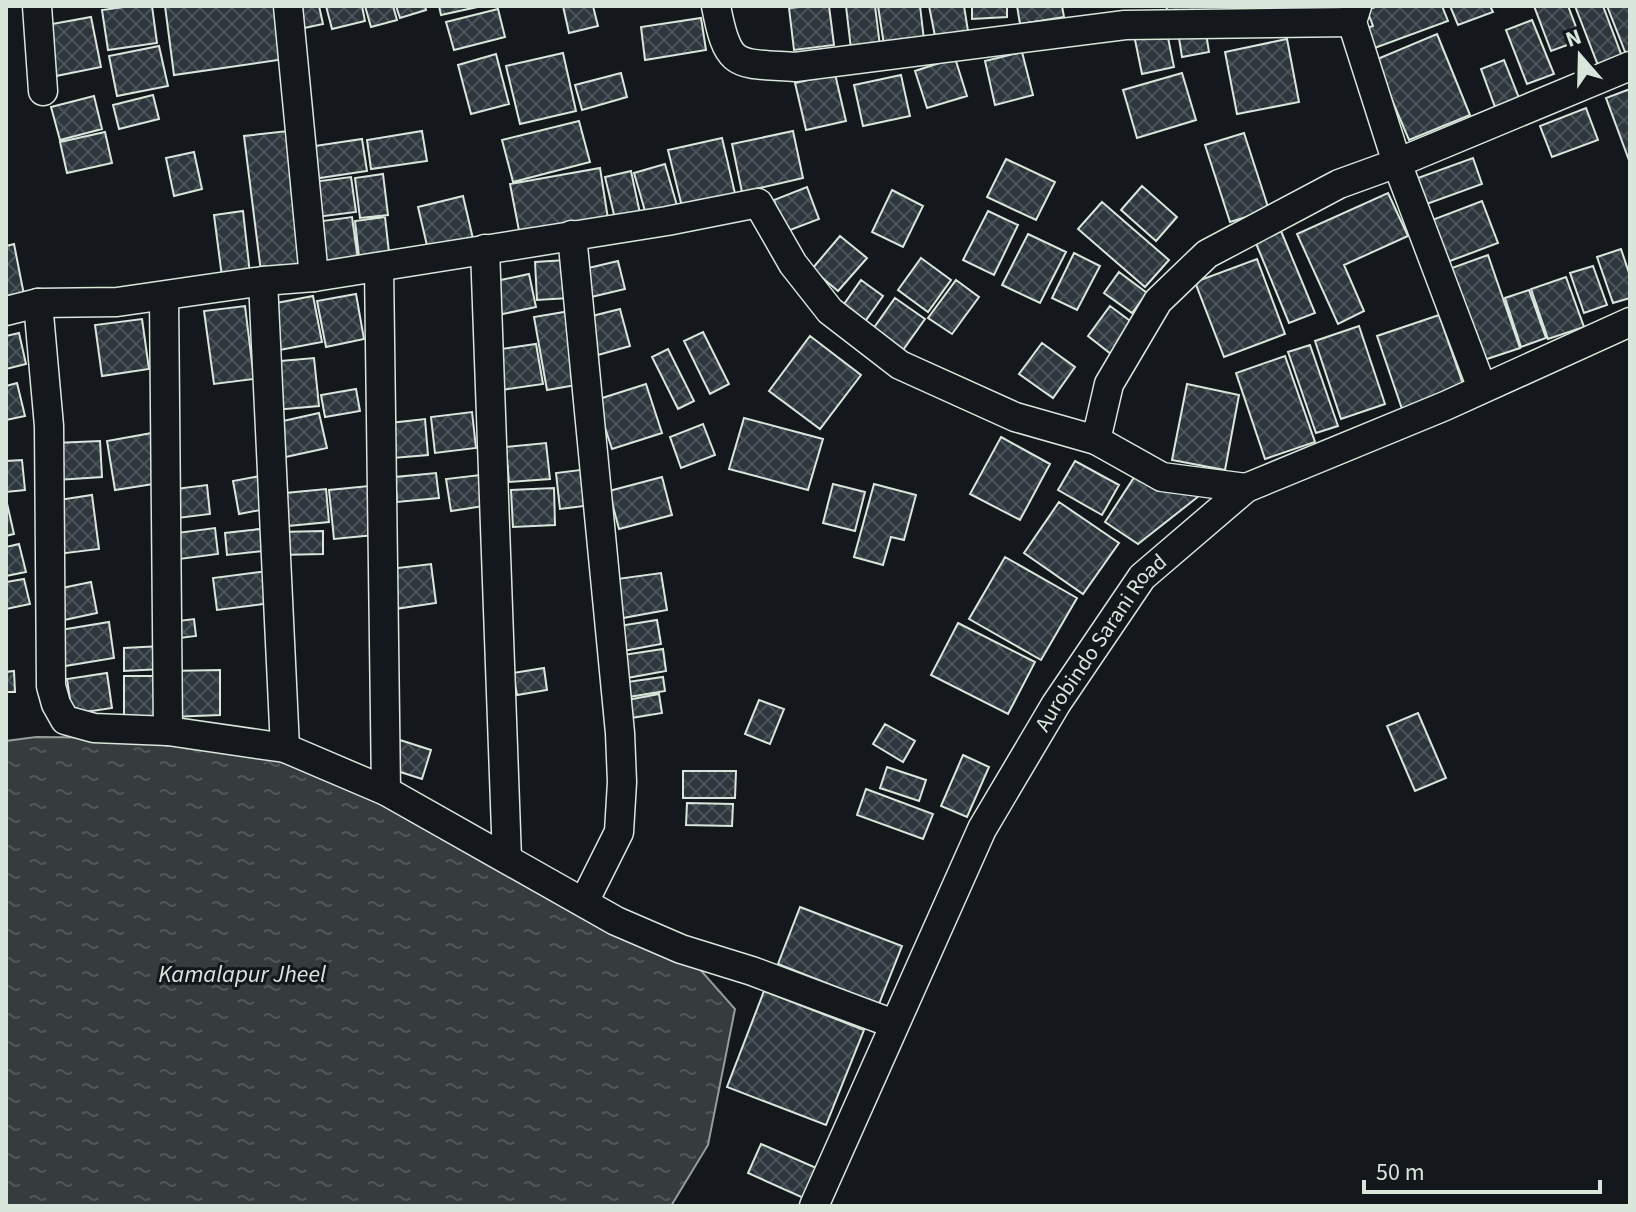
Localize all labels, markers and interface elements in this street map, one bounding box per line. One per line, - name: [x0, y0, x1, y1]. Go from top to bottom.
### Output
- north arrow: [1540, 16, 1620, 96]
- text: N: [1561, 21, 1586, 56]
- street label: Aurobindo Sarani Road: [1027, 546, 1174, 738]
- water label: Kamalapur Jheel: [158, 957, 326, 992]
- scale bar: [1364, 1144, 1600, 1194]
- text: 50 m: [1376, 1155, 1425, 1190]

